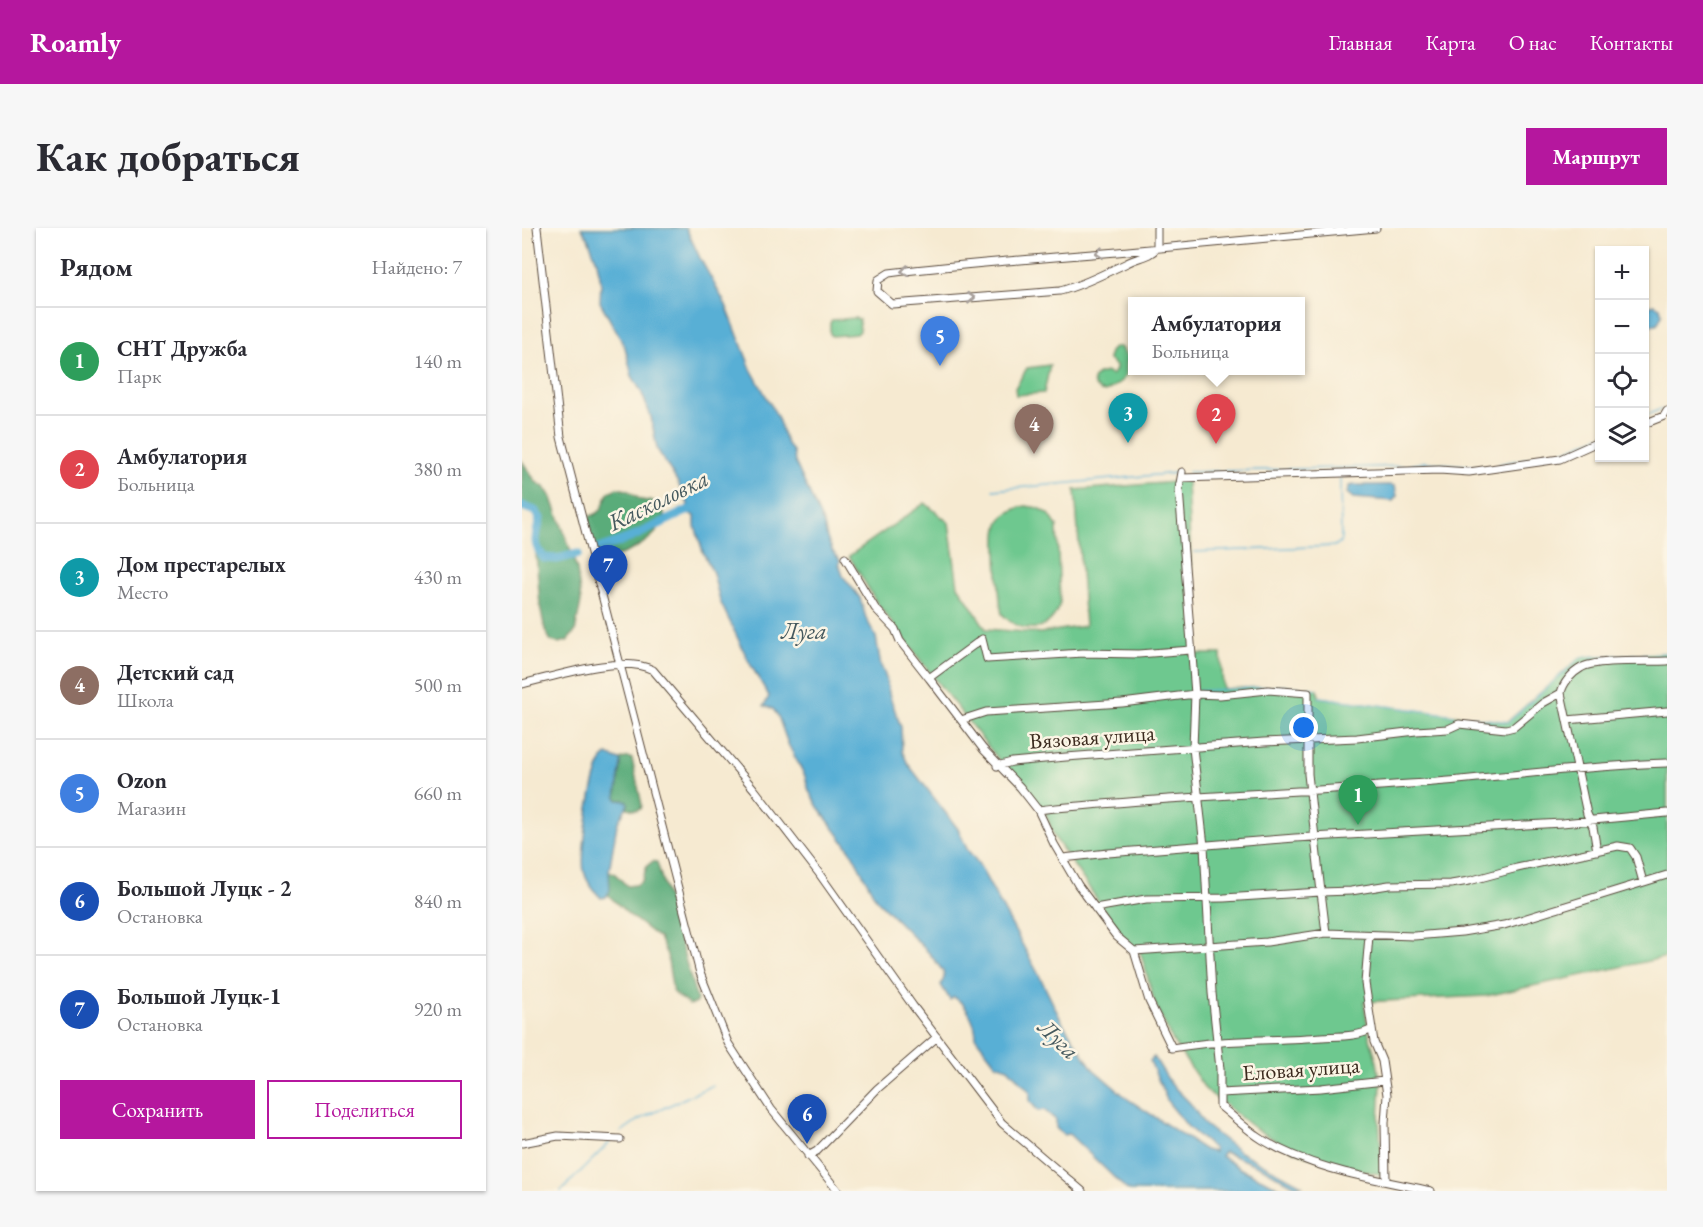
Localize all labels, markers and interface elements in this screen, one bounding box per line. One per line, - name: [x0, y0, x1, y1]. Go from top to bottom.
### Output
- text: Roamly: [30, 24, 121, 60]
- text: Главная: [1328, 29, 1392, 56]
- text: Карта: [1425, 29, 1476, 56]
- text: О нас: [1509, 29, 1557, 56]
- text: Контакты: [1590, 29, 1673, 56]
- button: Маршрут: [1526, 128, 1667, 185]
- text: Как добраться: [36, 129, 300, 184]
- one-way arrow: [1094, 246, 1103, 259]
- map controls: [1595, 246, 1649, 462]
- button: +: [1595, 246, 1649, 300]
- text: Рядом: [60, 250, 133, 284]
- text: Найдено: 7: [371, 254, 462, 280]
- one-way arrow: [900, 264, 909, 277]
- one-way arrow: [966, 292, 976, 305]
- popup: [1128, 297, 1305, 375]
- button: −: [1595, 300, 1649, 354]
- text: Амбулатория: [1151, 309, 1282, 338]
- pin: 5: [920, 316, 960, 366]
- text: СНТ Дружба: [117, 334, 247, 363]
- text: Больница: [1151, 338, 1229, 364]
- text: 1: [74, 348, 85, 374]
- text: 140 m: [414, 348, 462, 374]
- button: locate: [1595, 354, 1649, 408]
- text: Парк: [117, 363, 161, 389]
- pin: 3: [1108, 394, 1148, 443]
- pin: 2: [1196, 394, 1236, 444]
- pin: 4: [1014, 404, 1054, 454]
- button: layers: [1595, 408, 1649, 462]
- text: Амбулатория: [117, 442, 247, 471]
- text: 2: [74, 456, 85, 482]
- text: 380 m: [414, 456, 462, 482]
- water label: Касколовка: [602, 462, 714, 538]
- text: Больница: [117, 471, 195, 497]
- pin: 7: [588, 546, 628, 595]
- text: Дом престарелых: [117, 550, 286, 579]
- text: 3: [74, 564, 85, 590]
- text: 430 m: [414, 564, 462, 590]
- text: Место: [117, 579, 168, 605]
- water label: Луга: [780, 615, 827, 646]
- text: Детский сад: [117, 658, 234, 687]
- text: 4: [74, 672, 85, 698]
- text: 500 m: [414, 672, 462, 698]
- text: Школа: [117, 687, 174, 713]
- your location: [1289, 713, 1318, 742]
- street label: Вязовая улица: [1028, 718, 1156, 756]
- text: Ozon: [117, 766, 167, 795]
- pin: 1: [1338, 776, 1378, 825]
- text: 5: [74, 780, 85, 806]
- text: 660 m: [414, 780, 462, 806]
- text: Магазин: [117, 795, 186, 821]
- text: Большой Луцк - 2: [117, 874, 291, 903]
- text: 6: [74, 888, 85, 914]
- text: 840 m: [414, 888, 462, 914]
- text: Остановка: [117, 903, 203, 929]
- text: Большой Луцк-1: [117, 982, 281, 1011]
- text: 7: [74, 996, 85, 1022]
- text: 920 m: [414, 996, 462, 1022]
- text: Остановка: [117, 1011, 203, 1037]
- water label: Луга: [1031, 1011, 1086, 1066]
- street label: Еловая улица: [1241, 1050, 1361, 1088]
- button: Сохранить: [60, 1080, 255, 1139]
- button: Поделиться: [267, 1080, 462, 1139]
- pin: 6: [788, 1094, 826, 1144]

